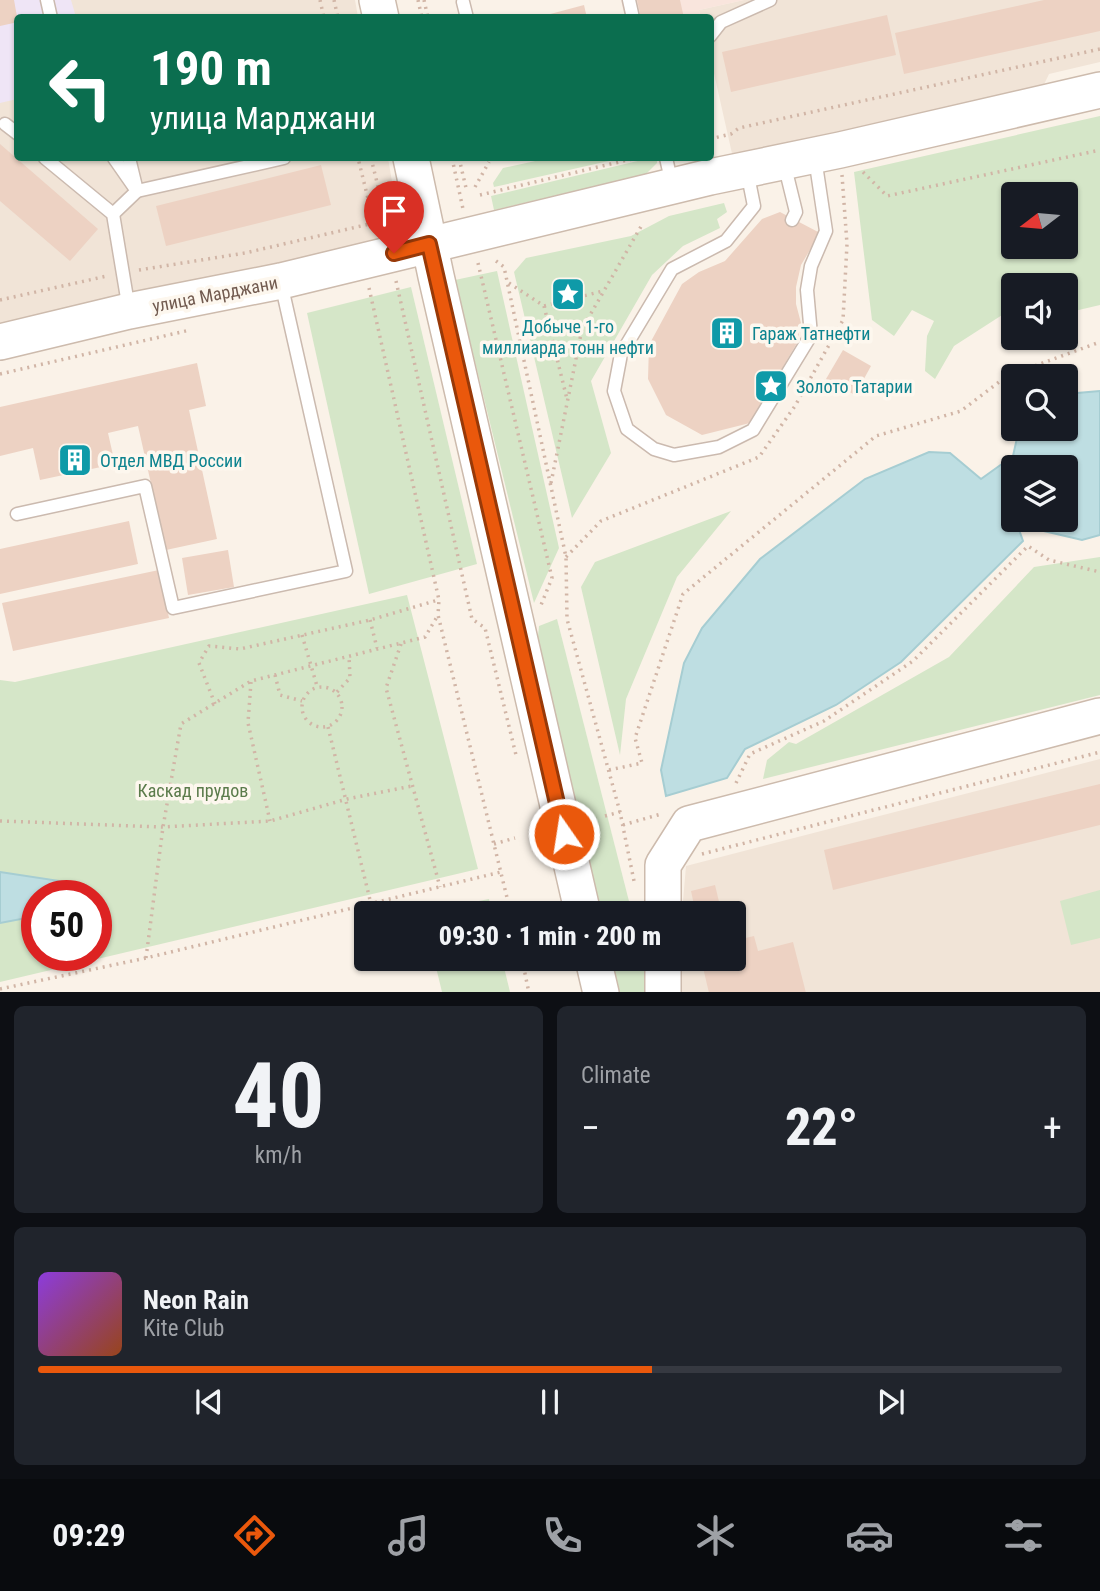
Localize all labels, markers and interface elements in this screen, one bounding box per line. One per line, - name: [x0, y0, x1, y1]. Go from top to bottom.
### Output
- text: 190 m: [150, 40, 272, 97]
- icon: left: [35, 42, 126, 133]
- text: улица Марджани: [150, 99, 376, 137]
- pin: [364, 181, 424, 253]
- north arrow: [1001, 182, 1078, 259]
- map controls: [1001, 182, 1078, 532]
- icon: arrive: [375, 192, 413, 230]
- street label: улица Марджани: [151, 272, 279, 316]
- button: sound: [1001, 273, 1078, 350]
- place icon: Добыче 1-го миллиарда тонн нефти: [549, 275, 587, 313]
- building icon: Гараж Татнефти: [708, 314, 746, 352]
- place label: Добыче 1-го миллиарда тонн нефти: [482, 316, 654, 358]
- place label: Гараж Татнефти: [752, 323, 870, 344]
- button: search: [1001, 364, 1078, 441]
- place icon: Золото Татарии: [752, 367, 790, 405]
- place label: Золото Татарии: [796, 376, 913, 397]
- building icon: Отдел МВД России: [56, 441, 94, 479]
- place label: Отдел МВД России: [100, 450, 242, 471]
- button: layers: [1001, 455, 1078, 532]
- park label: Каскад прудов: [138, 780, 248, 801]
- position arrow: [527, 797, 601, 871]
- speed limit sign: 50: [21, 880, 112, 971]
- text: 09:30 · 1 min · 200 m: [439, 921, 661, 951]
- text: 40: [233, 1043, 324, 1149]
- text: Climate: [581, 1062, 651, 1089]
- text: 22°: [785, 1097, 858, 1158]
- text: −: [581, 1106, 600, 1150]
- text: +: [1043, 1106, 1062, 1150]
- text: km/h: [255, 1142, 302, 1169]
- text: Neon Rain: [143, 1285, 249, 1315]
- text: Kite Club: [143, 1315, 224, 1342]
- icon: previous: [190, 1383, 228, 1421]
- icon: pause: [531, 1383, 569, 1421]
- icon: next: [872, 1383, 910, 1421]
- icon: directions: [230, 1511, 279, 1560]
- icon: music: [384, 1511, 433, 1560]
- icon: phone: [538, 1511, 587, 1560]
- icon: climate: [691, 1511, 740, 1560]
- icon: car: [845, 1511, 894, 1560]
- icon: filters: [999, 1511, 1048, 1560]
- text: 09:29: [52, 1516, 126, 1554]

